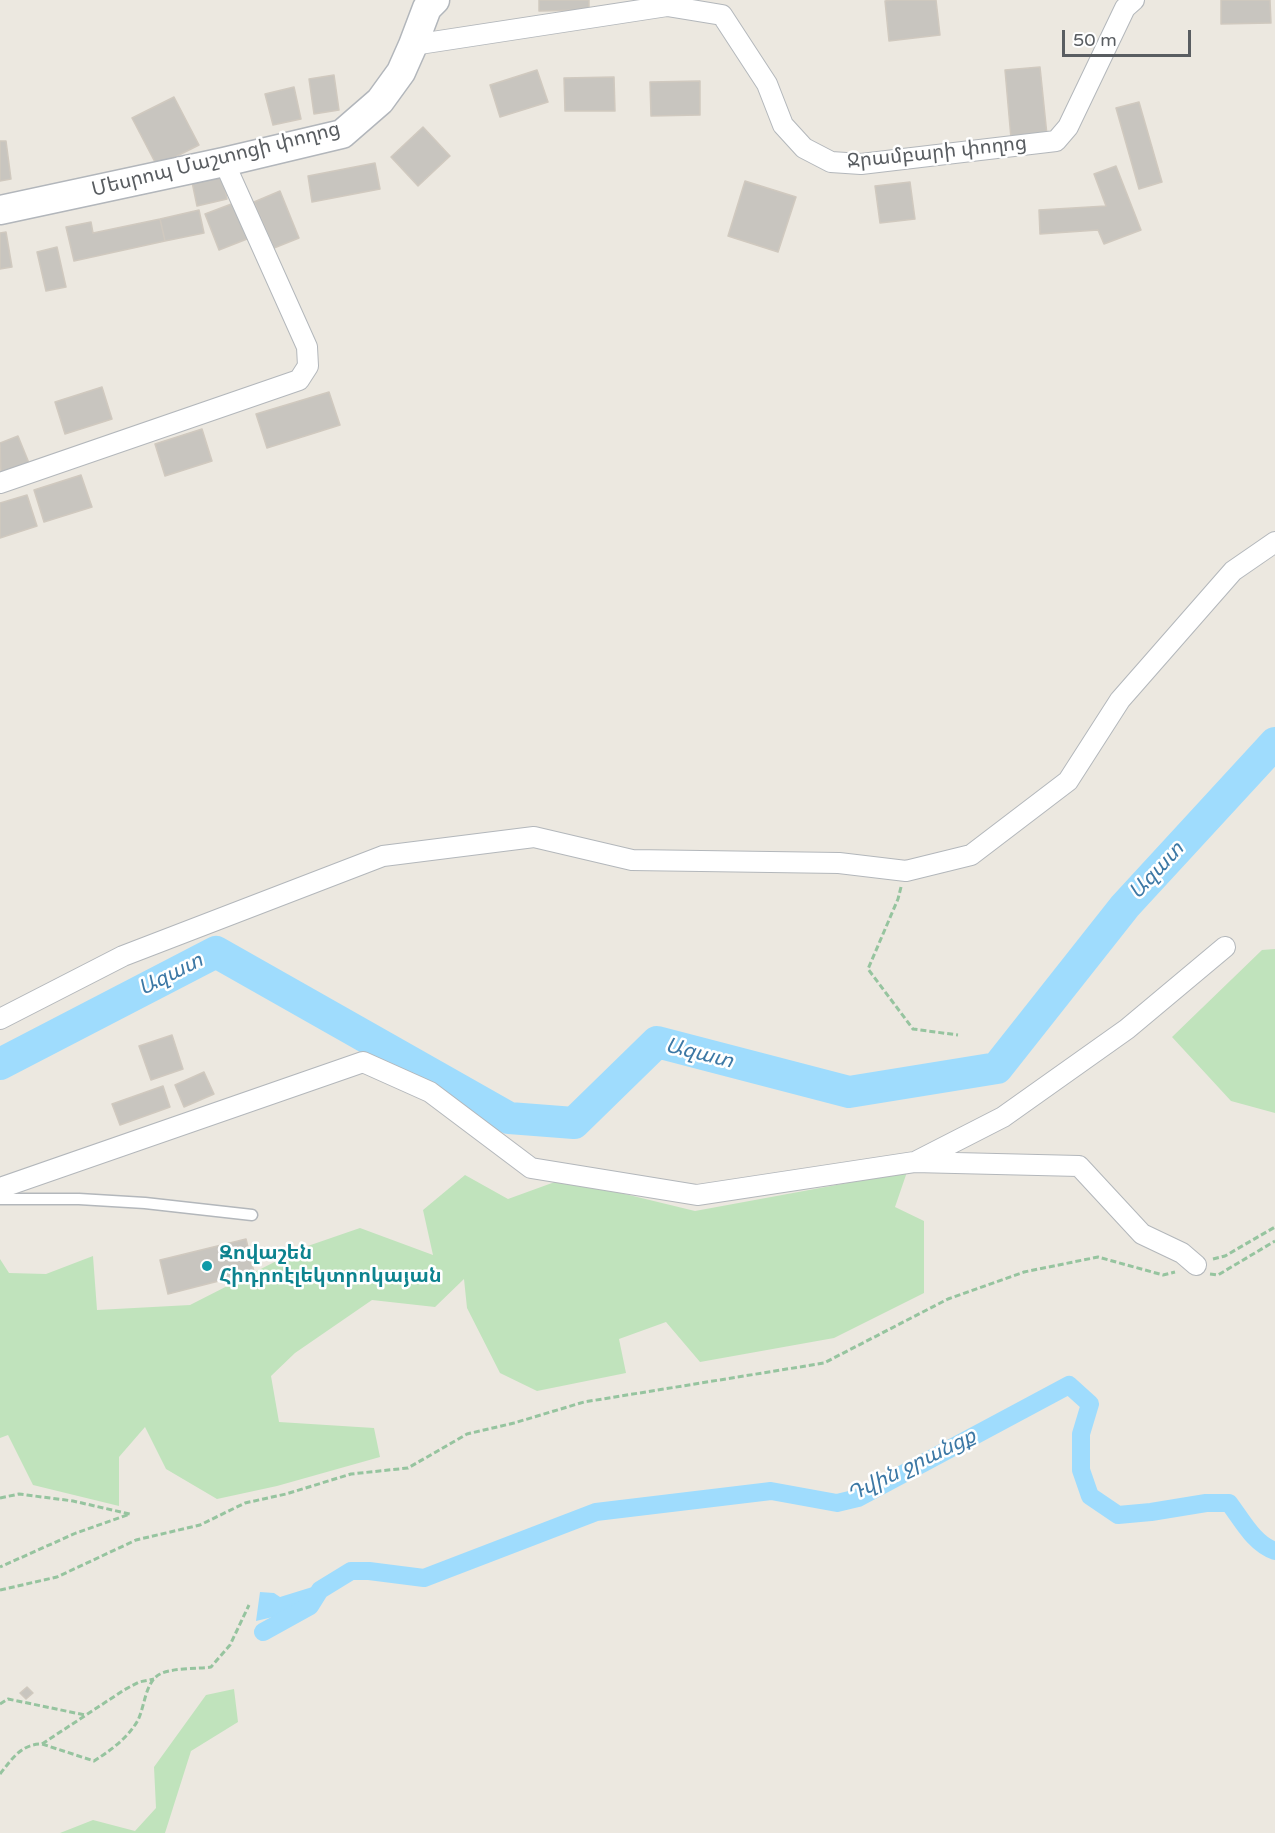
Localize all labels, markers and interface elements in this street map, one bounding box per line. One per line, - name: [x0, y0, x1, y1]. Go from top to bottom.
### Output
- scale bar: [1065, 18, 1194, 56]
- text: 50 m: [1073, 29, 1117, 51]
- street label: Մեսրոպ Մաշտոցի փողոց: [89, 117, 343, 203]
- street label: Ջրամբարի փողոց: [846, 132, 1028, 174]
- water label: Ազատ: [1124, 837, 1190, 905]
- water label: Ազատ: [135, 948, 207, 1002]
- water label: Ազատ: [663, 1033, 735, 1075]
- place label: Զովաշեն Հիդրոէլեկտրոկայան: [219, 1242, 442, 1289]
- marker: Զովաշեն Հիդրոէլեկտրոկայան: [200, 1259, 214, 1273]
- water label: Դվին ջրանցք: [844, 1424, 980, 1508]

